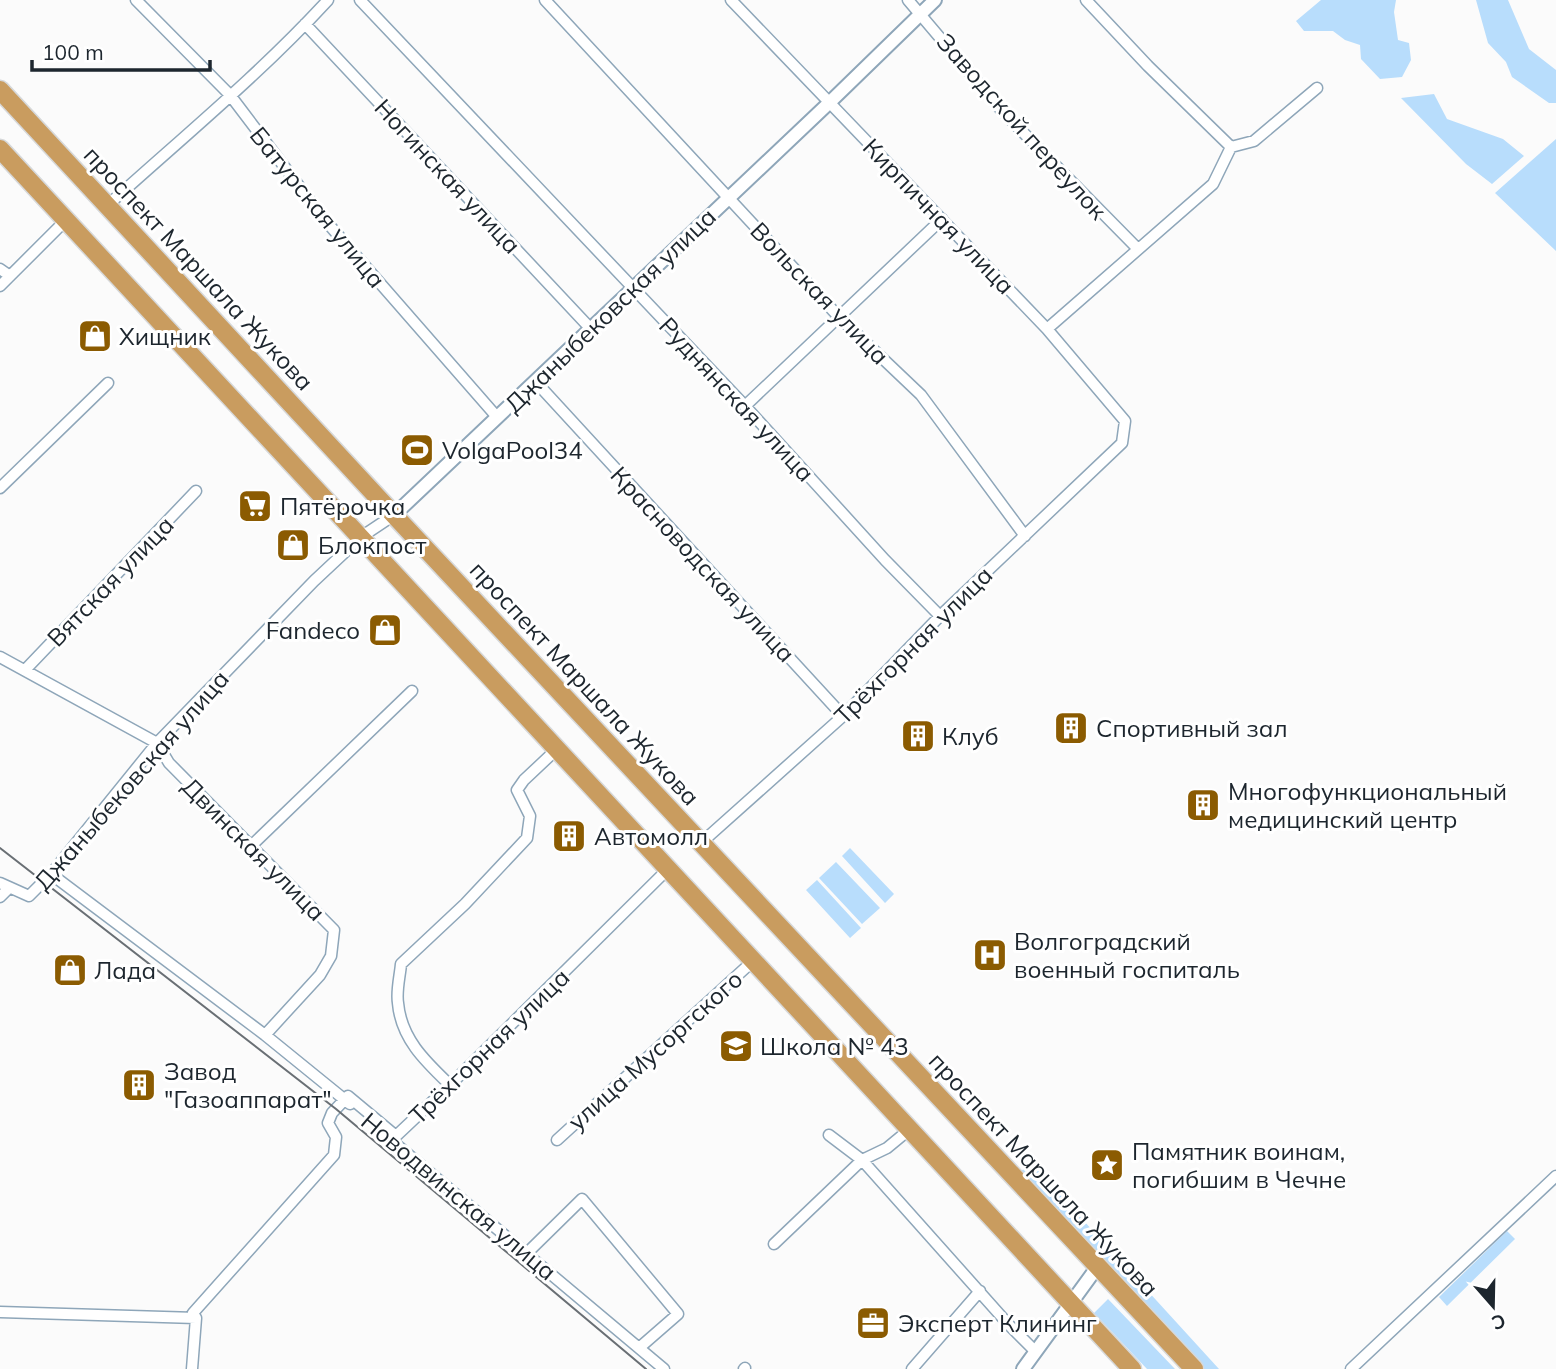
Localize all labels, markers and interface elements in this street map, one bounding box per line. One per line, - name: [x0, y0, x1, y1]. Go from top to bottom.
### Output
- street label: Заводской переулок: [930, 27, 1114, 225]
- scale bar: [32, 28, 210, 72]
- text: 100 m: [42, 39, 104, 65]
- street label: Ногинская улица: [369, 92, 527, 260]
- street label: Батурская улица: [244, 120, 392, 294]
- street label: Кирпичная улица: [857, 132, 1021, 300]
- street label: проспект Маршала Жукова: [78, 140, 320, 396]
- street label: Джаныбековская улица: [498, 201, 722, 419]
- street label: Вольская улица: [744, 216, 896, 370]
- street label: Руднянская улица: [653, 311, 821, 487]
- shop icon: Хищник: [76, 317, 114, 355]
- place label: Хищник: [119, 321, 211, 351]
- sports icon: VolgaPool34: [398, 431, 436, 469]
- place label: VolgaPool34: [442, 435, 583, 465]
- street label: Красноводская улица: [605, 460, 801, 668]
- supermarket icon: Пятёрочка: [236, 487, 274, 525]
- place label: Пятёрочка: [280, 491, 405, 521]
- street label: Вятская улица: [40, 510, 180, 652]
- shop icon: Блокпост: [274, 526, 312, 564]
- place label: Блокпост: [318, 530, 427, 560]
- street label: проспект Маршала Жукова: [464, 555, 706, 811]
- street label: Трёхгорная улица: [828, 560, 998, 730]
- shop icon: Fandeco: [366, 611, 404, 649]
- place label: Fandeco: [266, 615, 360, 645]
- street label: Джаныбековская улица: [27, 664, 235, 896]
- building icon: Спортивный зал: [1052, 709, 1090, 747]
- place label: Спортивный зал: [1096, 713, 1288, 743]
- building icon: Клуб: [899, 717, 937, 755]
- place label: Клуб: [942, 721, 999, 751]
- street label: Двинская улица: [176, 771, 332, 927]
- place label: Многофункциональный медицинский центр: [1228, 776, 1507, 834]
- building icon: Многофункциональный медицинский центр: [1184, 786, 1222, 824]
- building icon: Автомолл: [550, 817, 588, 855]
- place label: Автомолл: [594, 821, 708, 851]
- place label: Волгоградский военный госпиталь: [1014, 926, 1240, 984]
- hospital icon: Волгоградский военный госпиталь: [971, 936, 1009, 974]
- shop icon: Лада: [51, 951, 89, 989]
- place label: Лада: [94, 955, 156, 985]
- street label: Трёхгорная улица: [403, 962, 575, 1130]
- street label: улица Мусоргского: [562, 964, 748, 1136]
- school or university icon: Школа № 43: [717, 1027, 755, 1065]
- place label: Школа № 43: [760, 1031, 909, 1061]
- street label: проспект Маршала Жукова: [923, 1046, 1165, 1302]
- place label: Завод "Газоаппарат": [164, 1056, 332, 1114]
- building icon: Завод "Газоаппарат": [120, 1066, 158, 1104]
- street label: Новодвинская улица: [355, 1106, 563, 1286]
- place label: Памятник воинам, погибшим в Чечне: [1132, 1136, 1346, 1194]
- place icon: Памятник воинам, погибшим в Чечне: [1088, 1146, 1126, 1184]
- north arrow: [1458, 1271, 1528, 1341]
- office icon: Эксперт Клининг: [854, 1304, 892, 1342]
- place label: Эксперт Клининг: [898, 1308, 1097, 1338]
- text: С: [1489, 1308, 1509, 1335]

